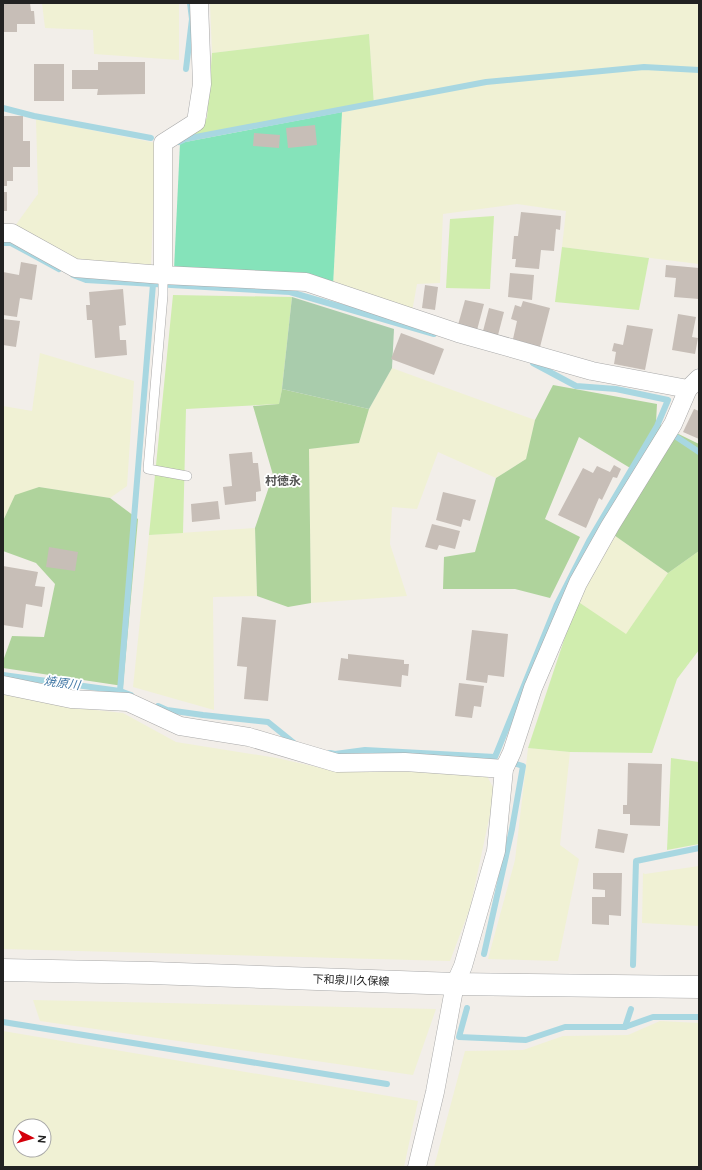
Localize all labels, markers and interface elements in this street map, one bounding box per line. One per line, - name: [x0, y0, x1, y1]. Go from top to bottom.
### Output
- district label: 村徳永: [265, 473, 301, 489]
- water label: 焼原川: [43, 673, 83, 694]
- street label: 下和泉川久保線: [312, 972, 390, 988]
- north arrow: [12, 1118, 52, 1158]
- text: N: [35, 1134, 49, 1144]

